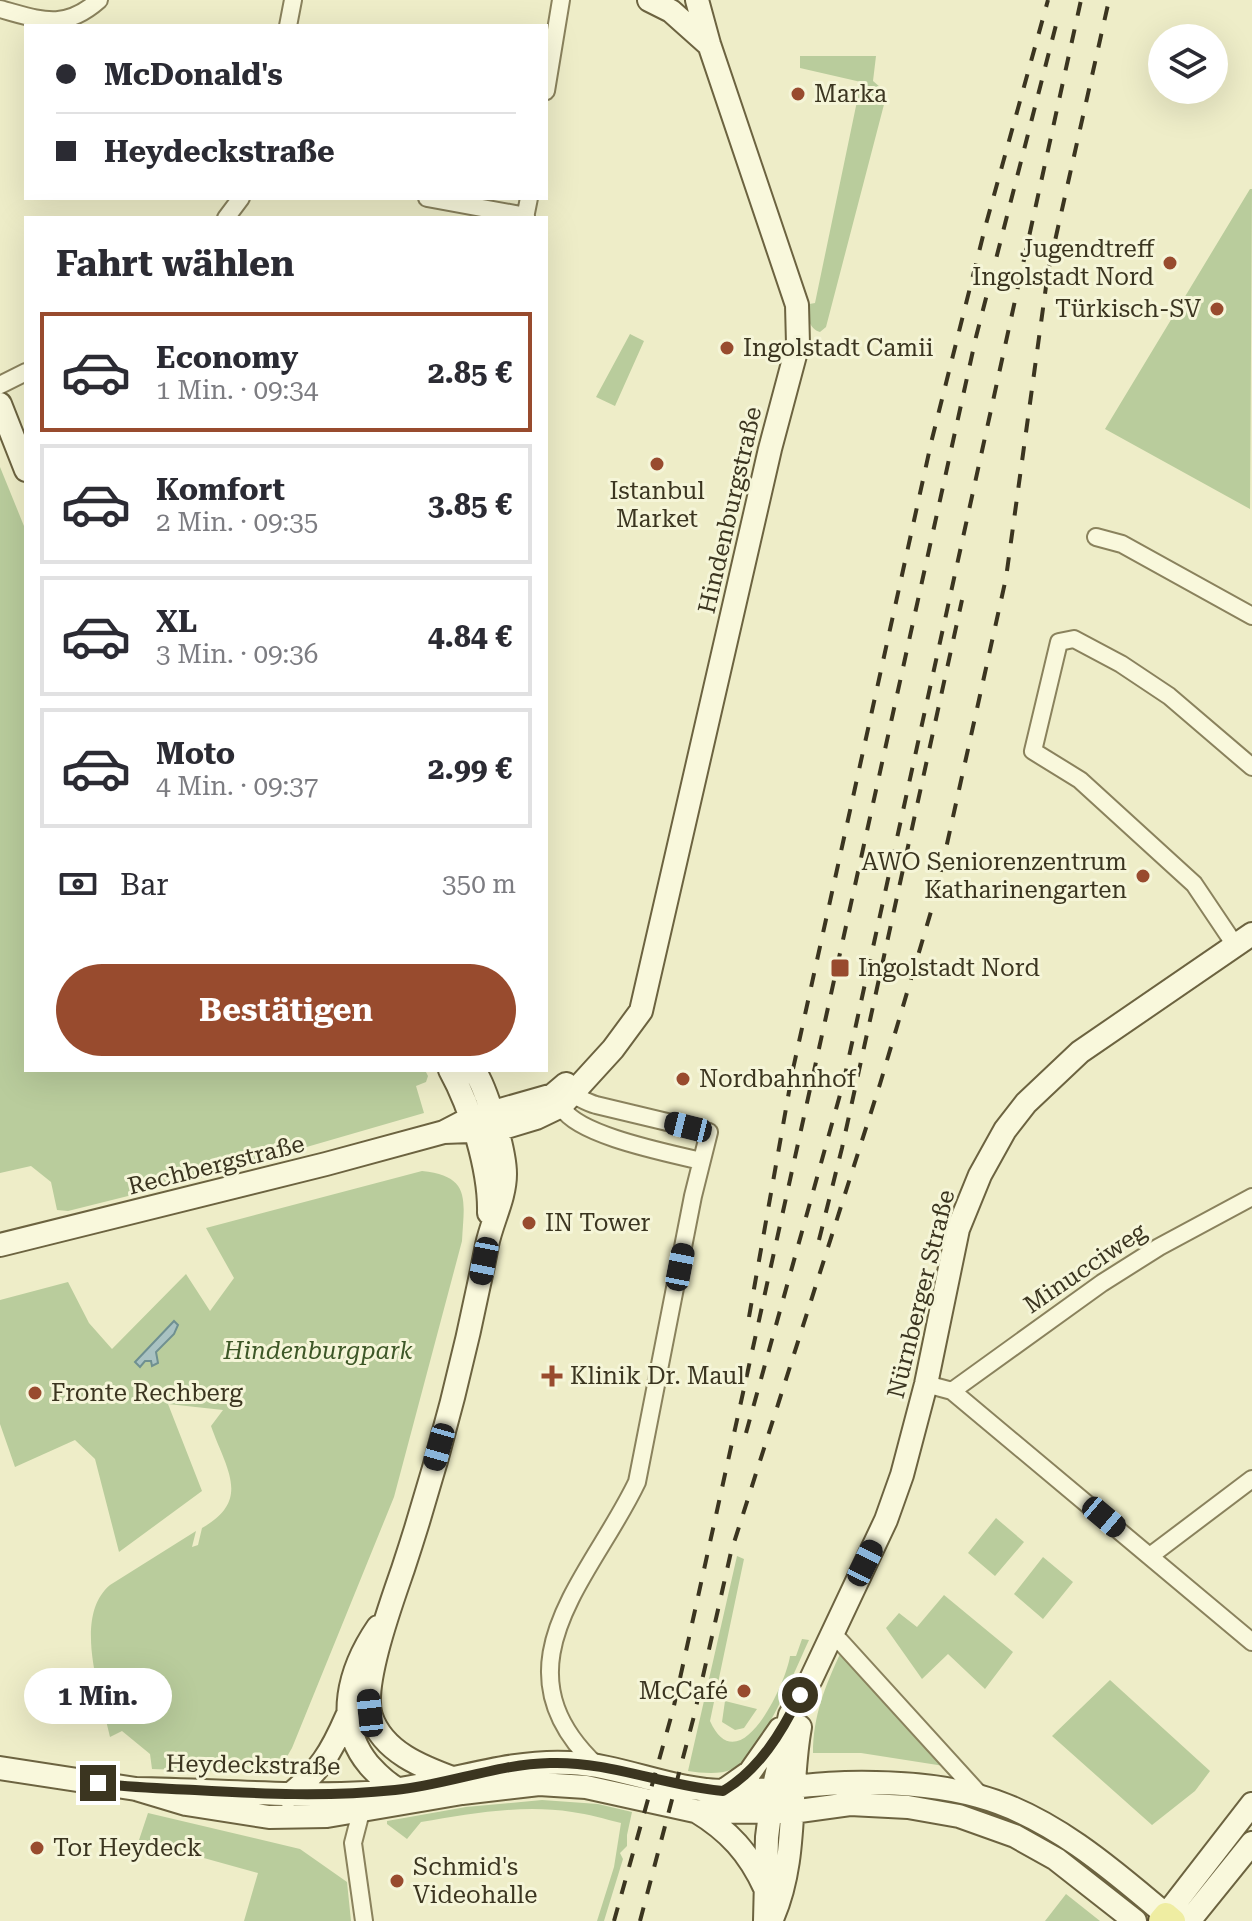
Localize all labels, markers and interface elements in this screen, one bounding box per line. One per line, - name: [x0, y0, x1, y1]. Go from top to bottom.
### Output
- map controls: [1148, 24, 1228, 104]
- button: layers: [1148, 24, 1228, 104]
- text: McDonald's: [104, 57, 283, 92]
- place label: Marka: [814, 80, 887, 108]
- marker: Marka: [789, 85, 807, 103]
- text: Heydeckstraße: [104, 134, 335, 169]
- place label: Jugendtreff Ingolstadt Nord: [972, 235, 1155, 291]
- text: Fahrt wählen: [56, 243, 294, 285]
- marker: Jugendtreff Ingolstadt Nord: [1161, 254, 1179, 272]
- place label: Türkisch-SV: [1055, 295, 1201, 323]
- marker: Türkisch-SV: [1208, 300, 1226, 318]
- place label: Ingolstadt Camii: [743, 334, 934, 362]
- icon: car: [60, 336, 132, 408]
- marker: Ingolstadt Camii: [718, 339, 736, 357]
- text: Economy: [156, 340, 298, 375]
- text: 2.85 €: [428, 355, 512, 390]
- text: 1 Min. · 09:34: [156, 375, 318, 405]
- street label: Hindenburgstraße: [693, 404, 767, 616]
- marker: Istanbul Market: [648, 455, 666, 473]
- icon: car: [60, 468, 132, 540]
- text: Komfort: [156, 472, 285, 507]
- place label: Istanbul Market: [609, 477, 705, 533]
- text: 3.85 €: [428, 487, 512, 522]
- text: 2 Min. · 09:35: [156, 507, 318, 537]
- icon: car: [60, 600, 132, 672]
- text: XL: [156, 604, 197, 639]
- text: 4.84 €: [428, 619, 512, 654]
- text: 3 Min. · 09:36: [156, 639, 318, 669]
- icon: car: [60, 732, 132, 804]
- text: Moto: [156, 736, 235, 771]
- text: 2.99 €: [428, 751, 512, 786]
- text: 4 Min. · 09:37: [156, 771, 318, 801]
- place label: AWO Seniorenzentrum Katharinengarten: [862, 848, 1127, 904]
- icon: cash: [56, 862, 100, 906]
- text: Bar: [120, 867, 169, 902]
- marker: AWO Seniorenzentrum Katharinengarten: [1134, 867, 1152, 885]
- text: 350 m: [442, 869, 516, 899]
- place label: Ingolstadt Nord: [858, 954, 1040, 982]
- marker: Ingolstadt Nord: [829, 957, 851, 979]
- button: Bestätigen: [56, 964, 516, 1056]
- place label: Nordbahnhof: [699, 1065, 857, 1093]
- marker: Nordbahnhof: [674, 1070, 692, 1088]
- car: [662, 1110, 714, 1144]
- street label: Rechbergstraße: [125, 1130, 307, 1200]
- street label: Nürnberger Straße: [882, 1187, 960, 1401]
- place label: IN Tower: [545, 1209, 651, 1237]
- marker: IN Tower: [520, 1214, 538, 1232]
- street label: Minucciweg: [1019, 1217, 1152, 1319]
- car: [468, 1235, 500, 1287]
- car: [664, 1241, 696, 1293]
- park label: Hindenburgpark: [223, 1337, 413, 1365]
- place label: Klinik Dr. Maul: [570, 1362, 745, 1390]
- marker: Klinik Dr. Maul: [541, 1365, 563, 1387]
- place label: Fronte Rechberg: [51, 1379, 243, 1407]
- marker: Fronte Rechberg: [26, 1384, 44, 1402]
- car: [421, 1421, 457, 1473]
- car: [1078, 1492, 1130, 1542]
- car: [844, 1536, 886, 1590]
- callout: 1 Min.: [24, 1667, 172, 1723]
- place label: McCafé: [639, 1677, 728, 1705]
- route start: [782, 1677, 818, 1713]
- text: 1 Min.: [58, 1681, 138, 1711]
- marker: McCafé: [735, 1682, 753, 1700]
- car: [356, 1688, 384, 1738]
- street label: Heydeckstraße: [165, 1749, 341, 1781]
- route end: [80, 1765, 116, 1801]
- place label: Tor Heydeck: [53, 1834, 202, 1862]
- marker: Tor Heydeck: [28, 1839, 46, 1857]
- place label: Schmid's Videohalle: [413, 1853, 537, 1909]
- marker: Schmid's Videohalle: [388, 1872, 406, 1890]

